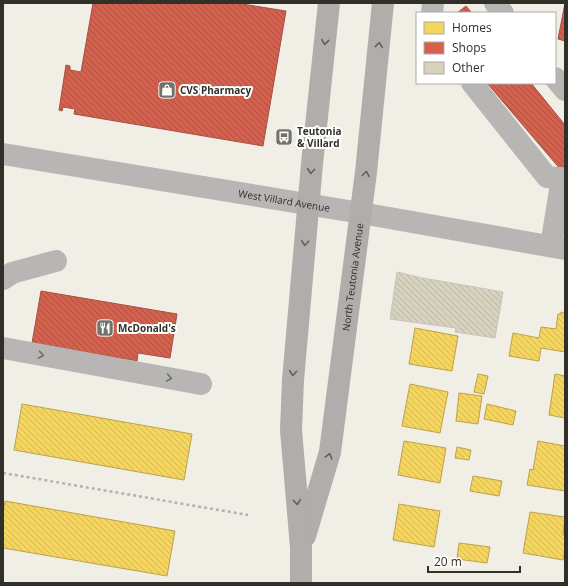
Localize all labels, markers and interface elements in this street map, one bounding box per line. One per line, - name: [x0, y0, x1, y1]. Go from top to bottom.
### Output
- legend: [416, 12, 556, 84]
- text: Homes: [452, 19, 492, 36]
- one-way arrow: [321, 39, 330, 45]
- text: Shops: [452, 39, 487, 56]
- one-way arrow: [374, 42, 383, 48]
- text: Other: [452, 59, 485, 76]
- shop icon: CVS Pharmacy: [157, 80, 177, 100]
- place label: CVS Pharmacy: [180, 83, 251, 97]
- place label: Teutonia & Villard: [297, 124, 341, 150]
- bus stop icon: Teutonia & Villard: [274, 127, 294, 147]
- one-way arrow: [307, 168, 316, 174]
- one-way arrow: [361, 171, 370, 177]
- street label: West Villard Avenue: [237, 186, 331, 215]
- street label: North Teutonia Avenue: [339, 222, 366, 332]
- one-way arrow: [300, 240, 309, 246]
- restaurant icon: McDonald's: [95, 318, 115, 338]
- place label: McDonald's: [118, 321, 176, 335]
- one-way arrow: [38, 350, 44, 359]
- one-way arrow: [289, 370, 298, 376]
- one-way arrow: [166, 374, 172, 382]
- one-way arrow: [324, 453, 332, 459]
- one-way arrow: [293, 499, 302, 505]
- scale bar: [428, 548, 520, 574]
- text: 20 m: [434, 553, 462, 570]

